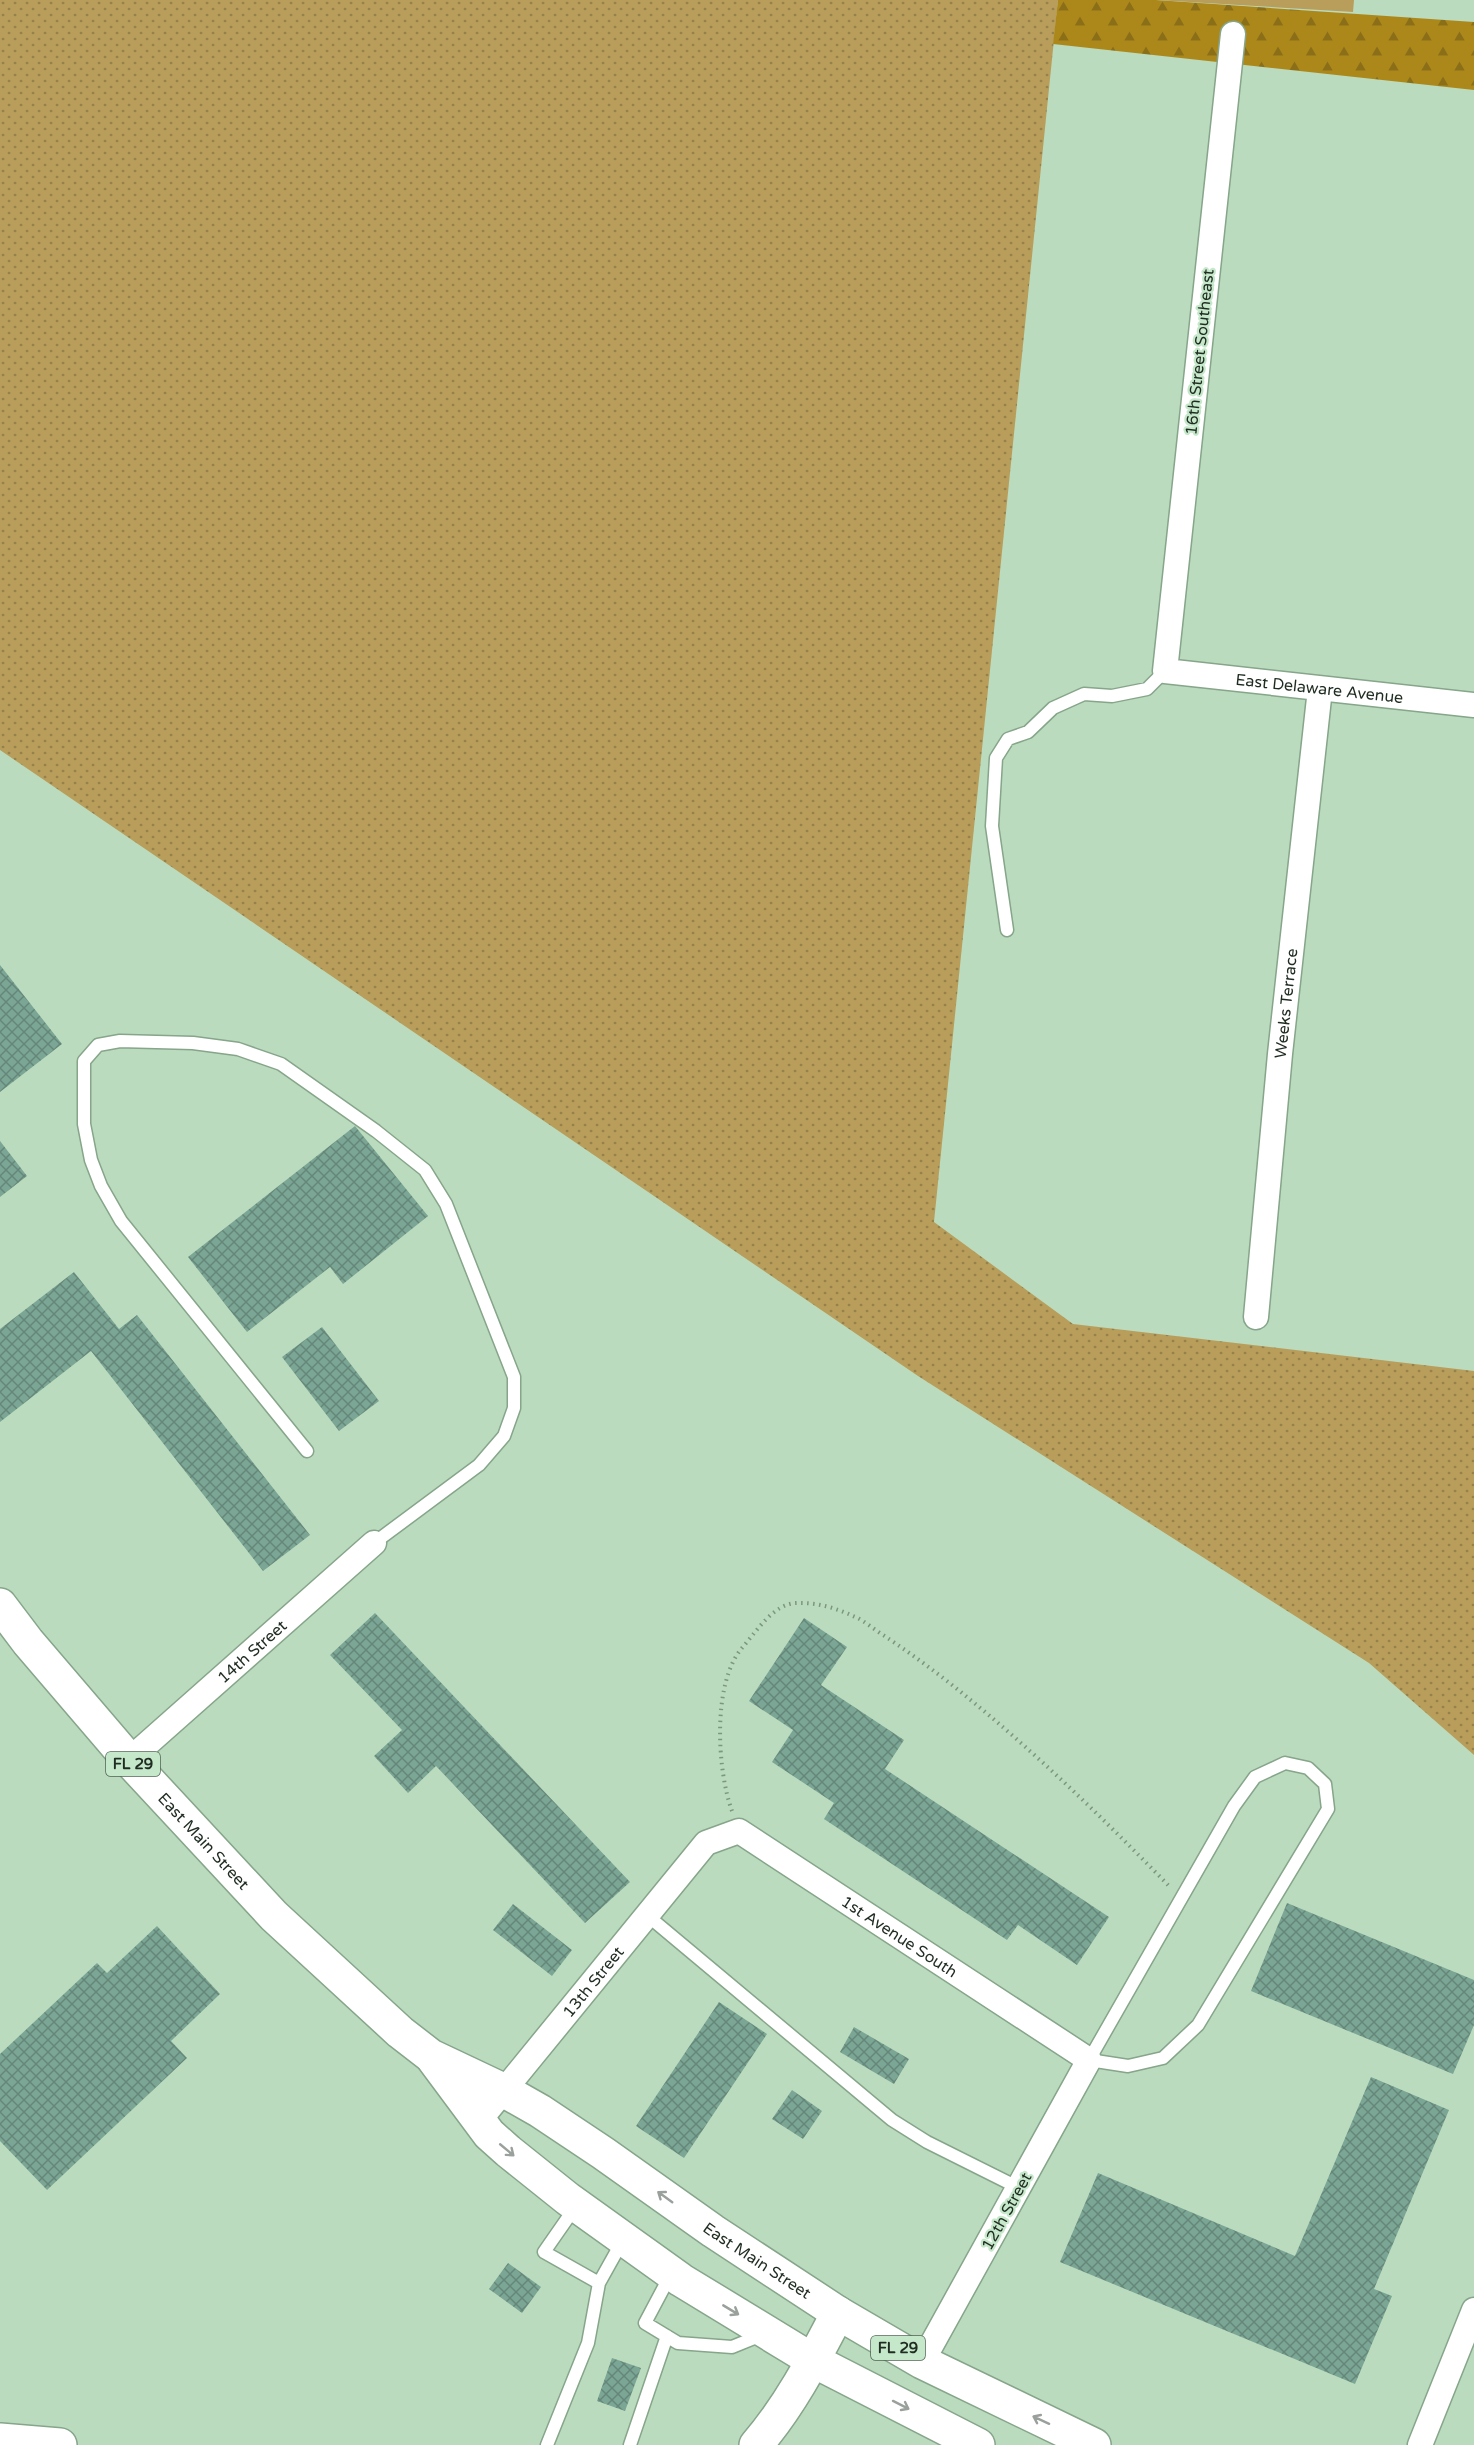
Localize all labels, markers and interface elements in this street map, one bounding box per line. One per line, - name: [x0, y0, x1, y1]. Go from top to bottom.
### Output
- street label: 16th Street Southeast: [1181, 268, 1219, 436]
- street label: East Delaware Avenue: [1234, 670, 1404, 708]
- street label: Weeks Terrace: [1271, 947, 1303, 1060]
- street label: 14th Street: [214, 1616, 291, 1688]
- road number: FL 29: [106, 1752, 160, 1776]
- street label: East Main Street: [153, 1789, 253, 1894]
- street label: 1st Avenue South: [837, 1892, 961, 1982]
- street label: 13th Street: [559, 1943, 629, 2022]
- one-way arrow: [499, 2143, 514, 2157]
- street label: 12th Street: [977, 2169, 1036, 2254]
- one-way arrow: [658, 2191, 674, 2203]
- street label: East Main Street: [699, 2218, 815, 2304]
- one-way arrow: [722, 2305, 739, 2317]
- road number: FL 29: [871, 2336, 925, 2360]
- one-way arrow: [892, 2399, 909, 2411]
- one-way arrow: [1032, 2414, 1050, 2426]

